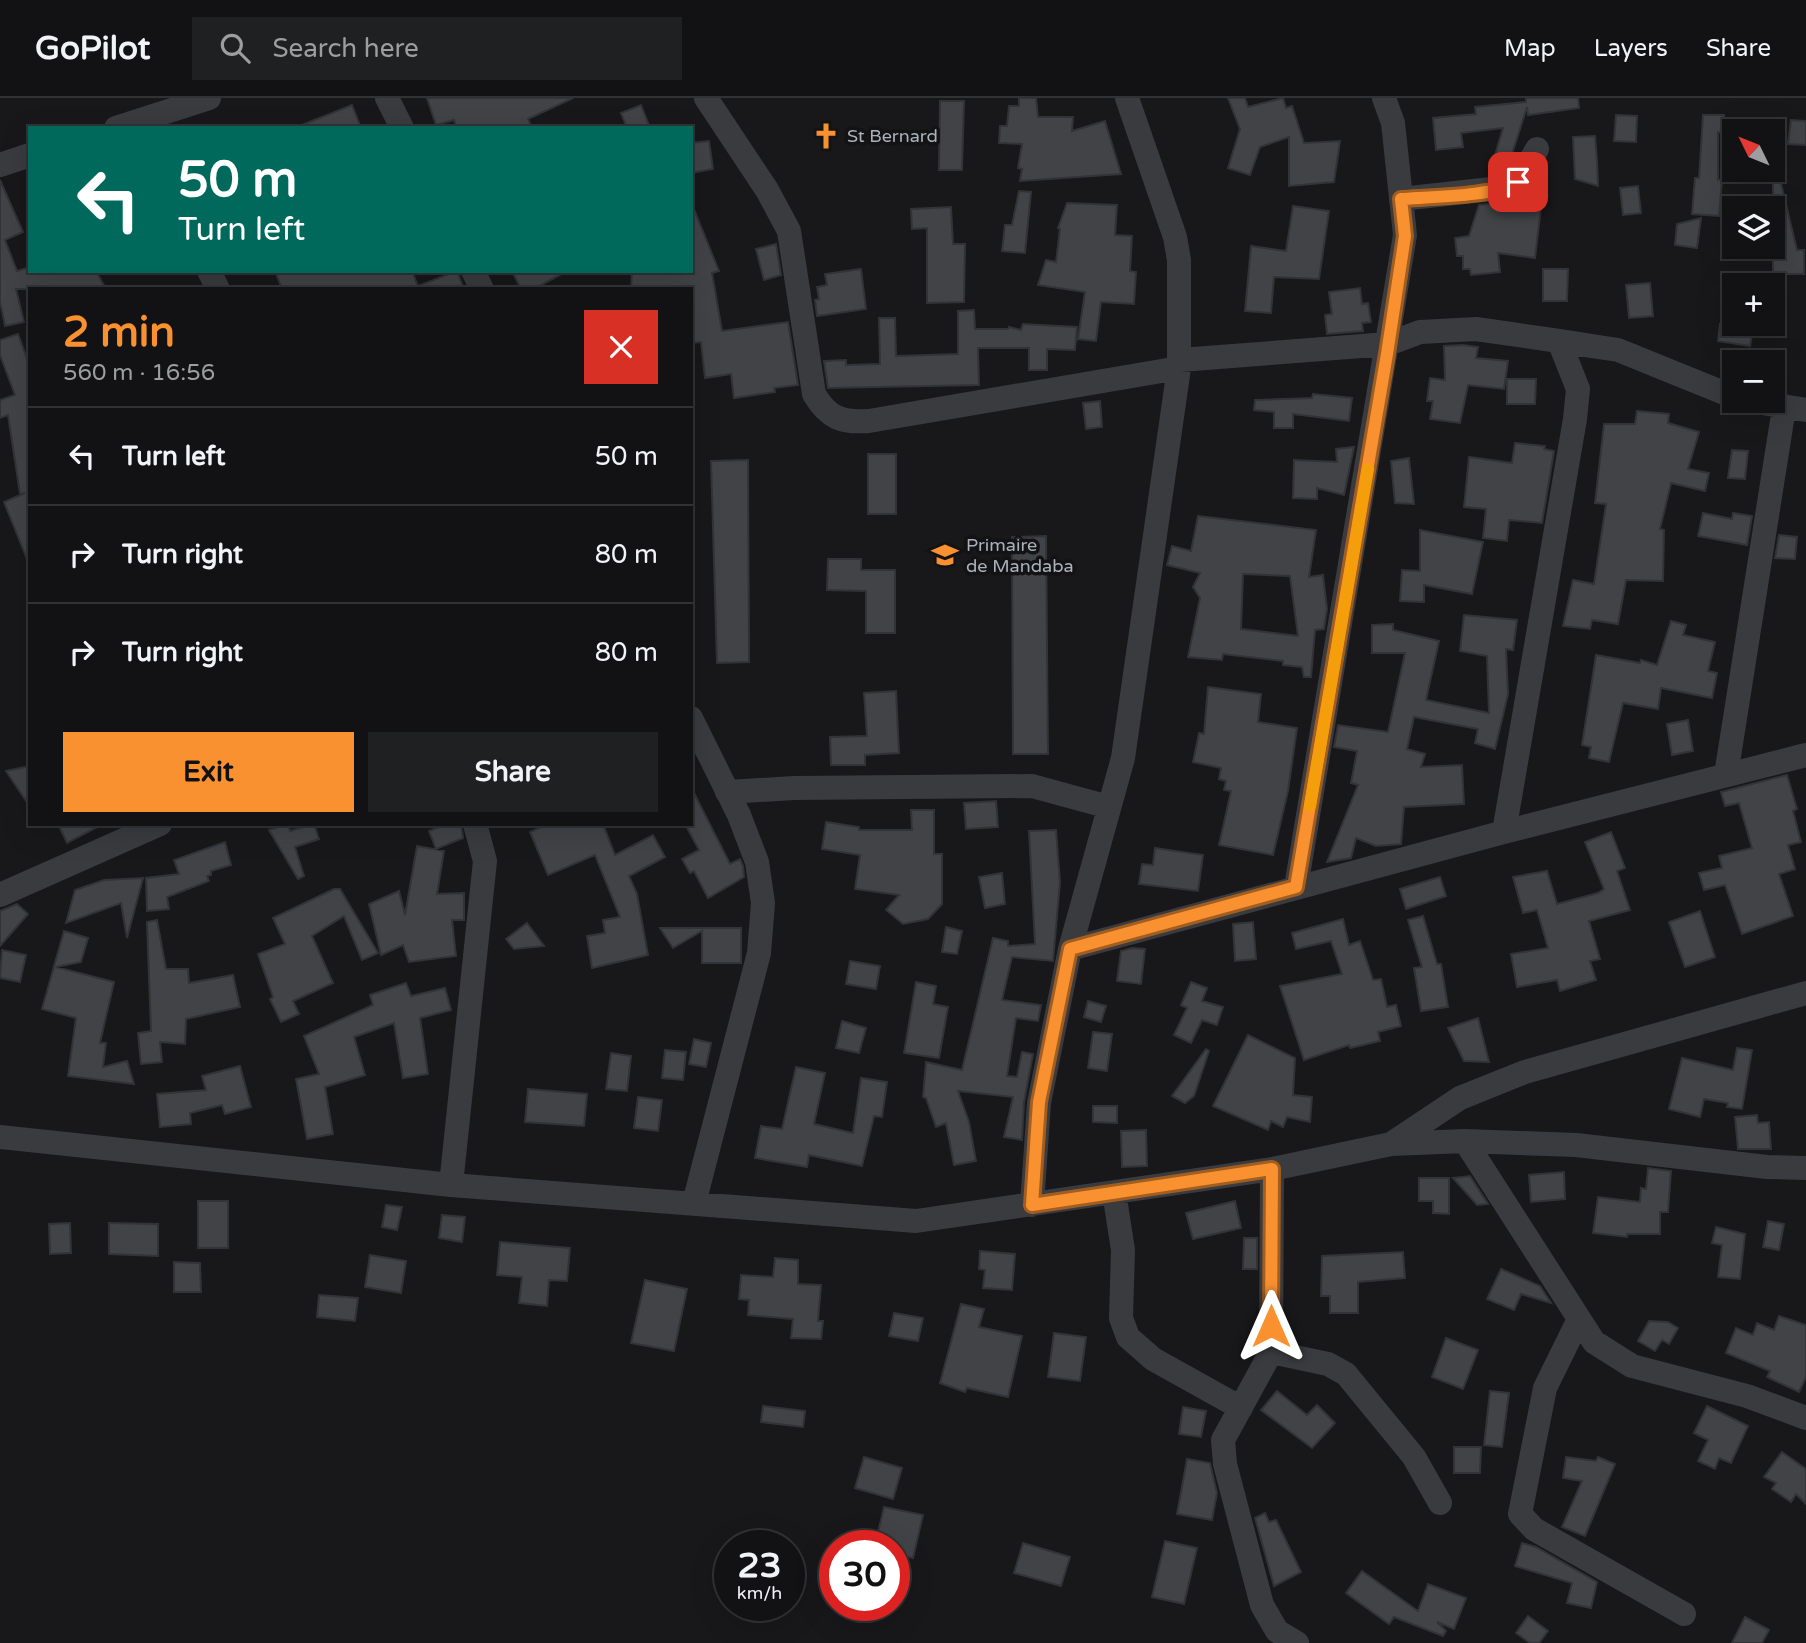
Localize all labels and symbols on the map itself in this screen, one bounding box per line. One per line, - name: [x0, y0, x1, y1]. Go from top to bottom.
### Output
- north arrow: [1722, 119, 1785, 182]
- church icon: St Bernard: [811, 121, 841, 151]
- place label: St Bernard: [847, 125, 938, 147]
- pin: [1488, 152, 1548, 212]
- place label: Primaire de Mandaba: [966, 534, 1074, 577]
- school or university icon: Primaire de Mandaba: [930, 540, 960, 570]
- position arrow: [1234, 1289, 1308, 1363]
- speed limit sign: 30: [819, 1530, 910, 1621]

